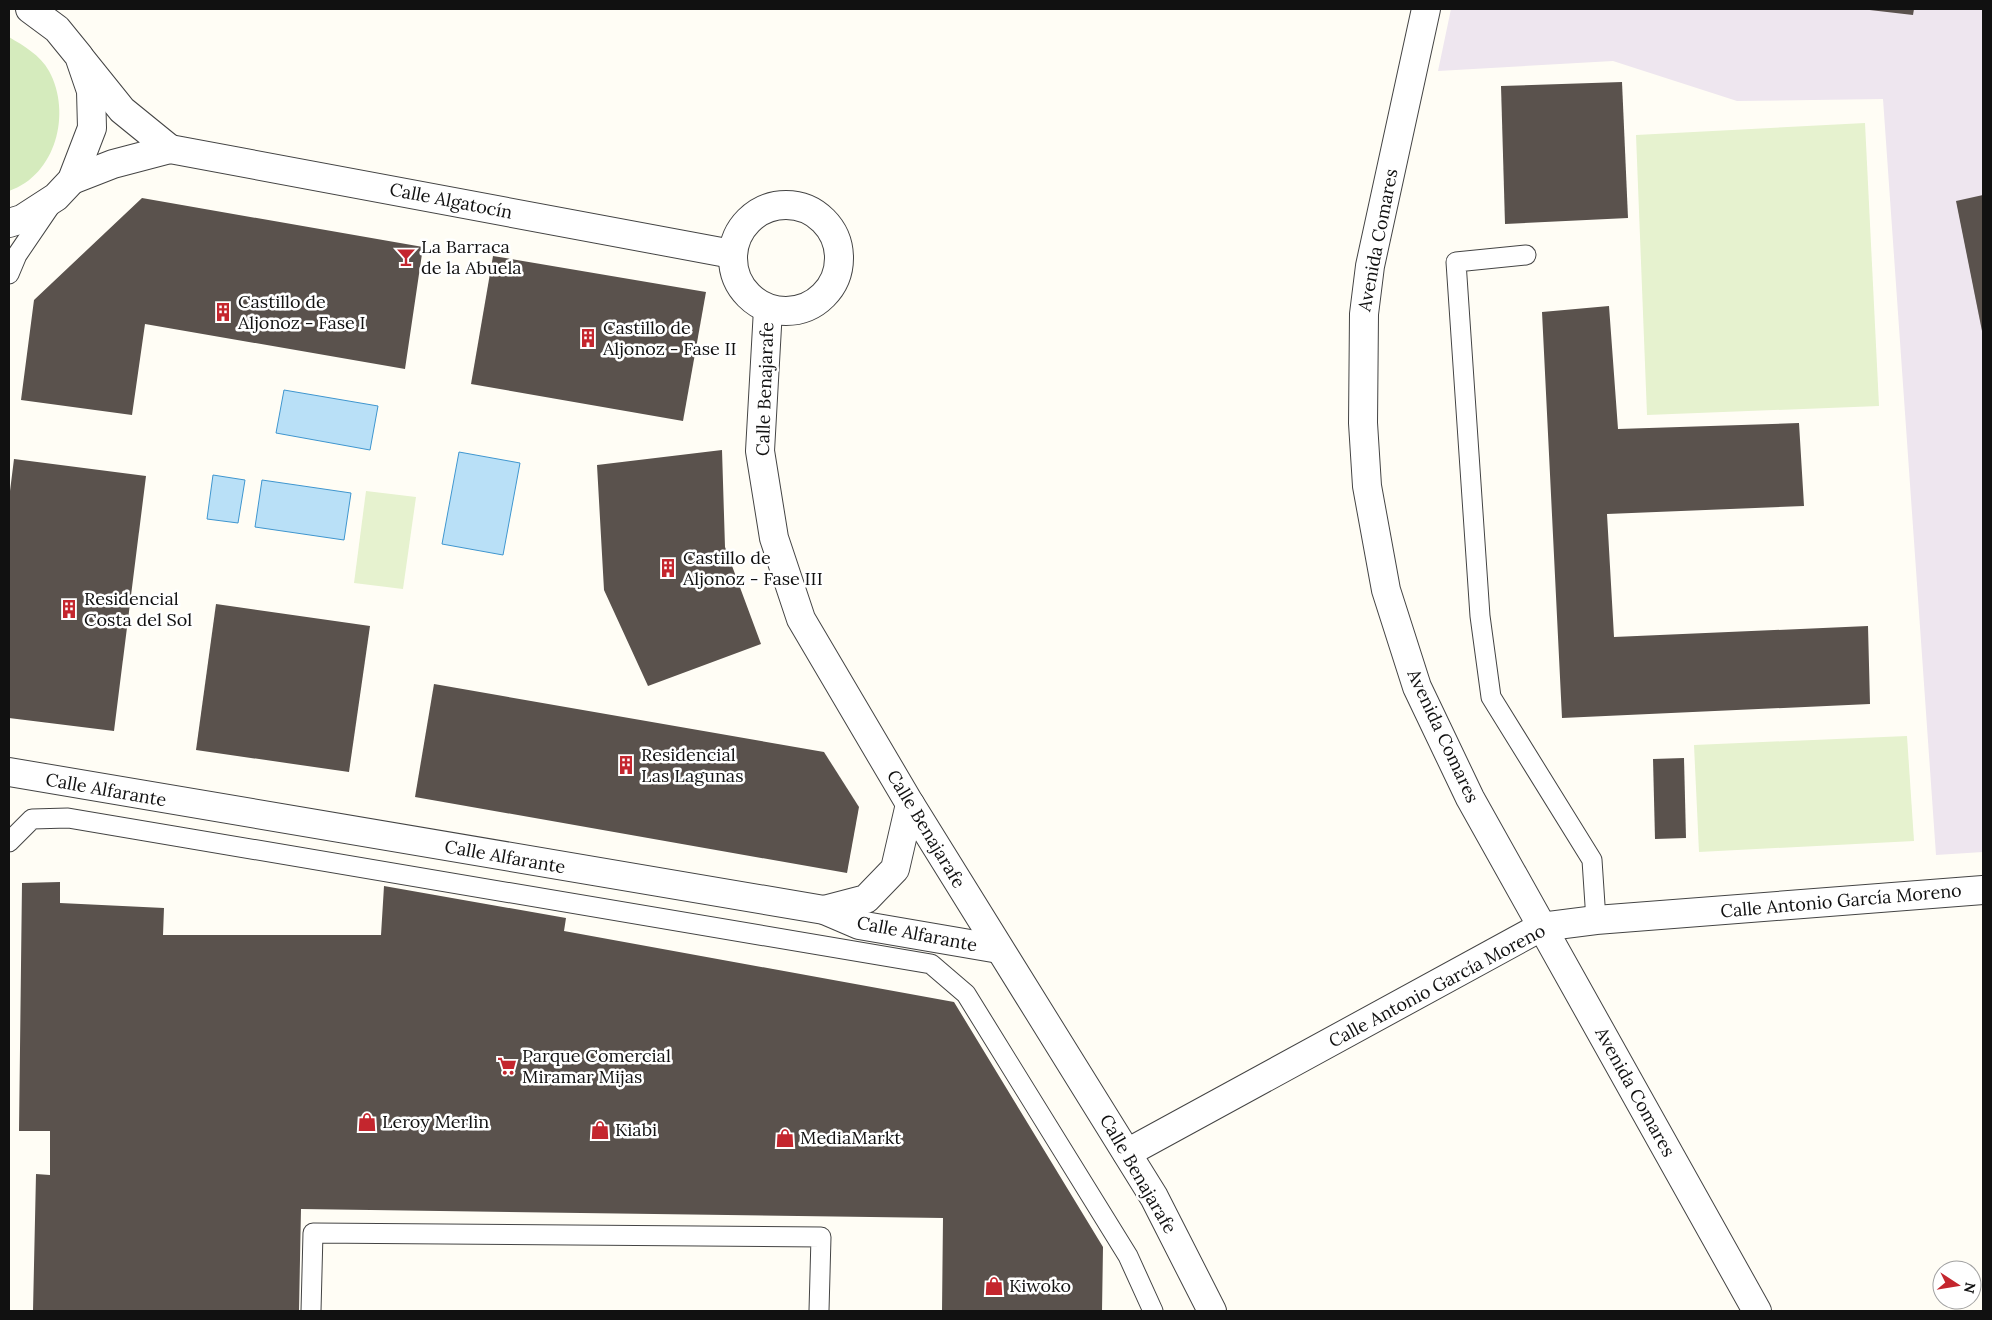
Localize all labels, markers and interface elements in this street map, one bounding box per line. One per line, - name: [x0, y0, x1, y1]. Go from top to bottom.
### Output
- street label: Avenida Comares: [1352, 167, 1403, 314]
- street label: Calle Algatocín: [388, 177, 514, 224]
- place label: La Barraca de la Abuela: [421, 235, 522, 279]
- bar icon: La Barraca de la Abuela: [395, 246, 417, 268]
- place label: Castillo de Aljonoz - Fase I: [237, 290, 366, 334]
- building icon: Castillo de Aljonoz - Fase I: [212, 301, 234, 323]
- place label: Castillo de Aljonoz - Fase II: [602, 316, 737, 360]
- street label: Calle Benajarafe: [751, 321, 778, 456]
- building icon: Castillo de Aljonoz - Fase II: [577, 327, 599, 349]
- place label: Castillo de Aljonoz - Fase III: [682, 546, 823, 590]
- building icon: Castillo de Aljonoz - Fase III: [657, 557, 679, 579]
- place label: Residencial Costa del Sol: [84, 587, 192, 631]
- building icon: Residencial Costa del Sol: [58, 598, 80, 620]
- street label: Avenida Comares: [1402, 664, 1484, 806]
- place label: Residencial Las Lagunas: [641, 743, 744, 787]
- building icon: Residencial Las Lagunas: [615, 754, 637, 776]
- street label: Calle Benajarafe: [882, 765, 971, 892]
- street label: Calle Alfarante: [44, 768, 168, 811]
- street label: Calle Alfarante: [443, 835, 567, 878]
- street label: Calle Antonio García Moreno: [1719, 878, 1963, 923]
- street label: Calle Alfarante: [855, 911, 979, 956]
- street label: Calle Antonio García Moreno: [1325, 919, 1549, 1053]
- street label: Avenida Comares: [1590, 1022, 1681, 1161]
- place label: Parque Comercial Miramar Mijas: [522, 1044, 671, 1088]
- supermarket icon: Parque Comercial Miramar Mijas: [496, 1055, 518, 1077]
- place label: Leroy Merlin: [382, 1110, 489, 1133]
- street label: Calle Benajarafe: [1095, 1110, 1182, 1238]
- shop icon: Leroy Merlin: [356, 1111, 378, 1133]
- place label: Kiabi: [615, 1118, 657, 1141]
- shop icon: Kiabi: [589, 1119, 611, 1141]
- place label: MediaMarkt: [800, 1126, 901, 1149]
- shop icon: MediaMarkt: [774, 1127, 796, 1149]
- north arrow: [1932, 1260, 1982, 1310]
- place label: Kiwoko: [1009, 1274, 1071, 1297]
- shop icon: Kiwoko: [983, 1275, 1005, 1297]
- text: N: [1960, 1281, 1980, 1295]

